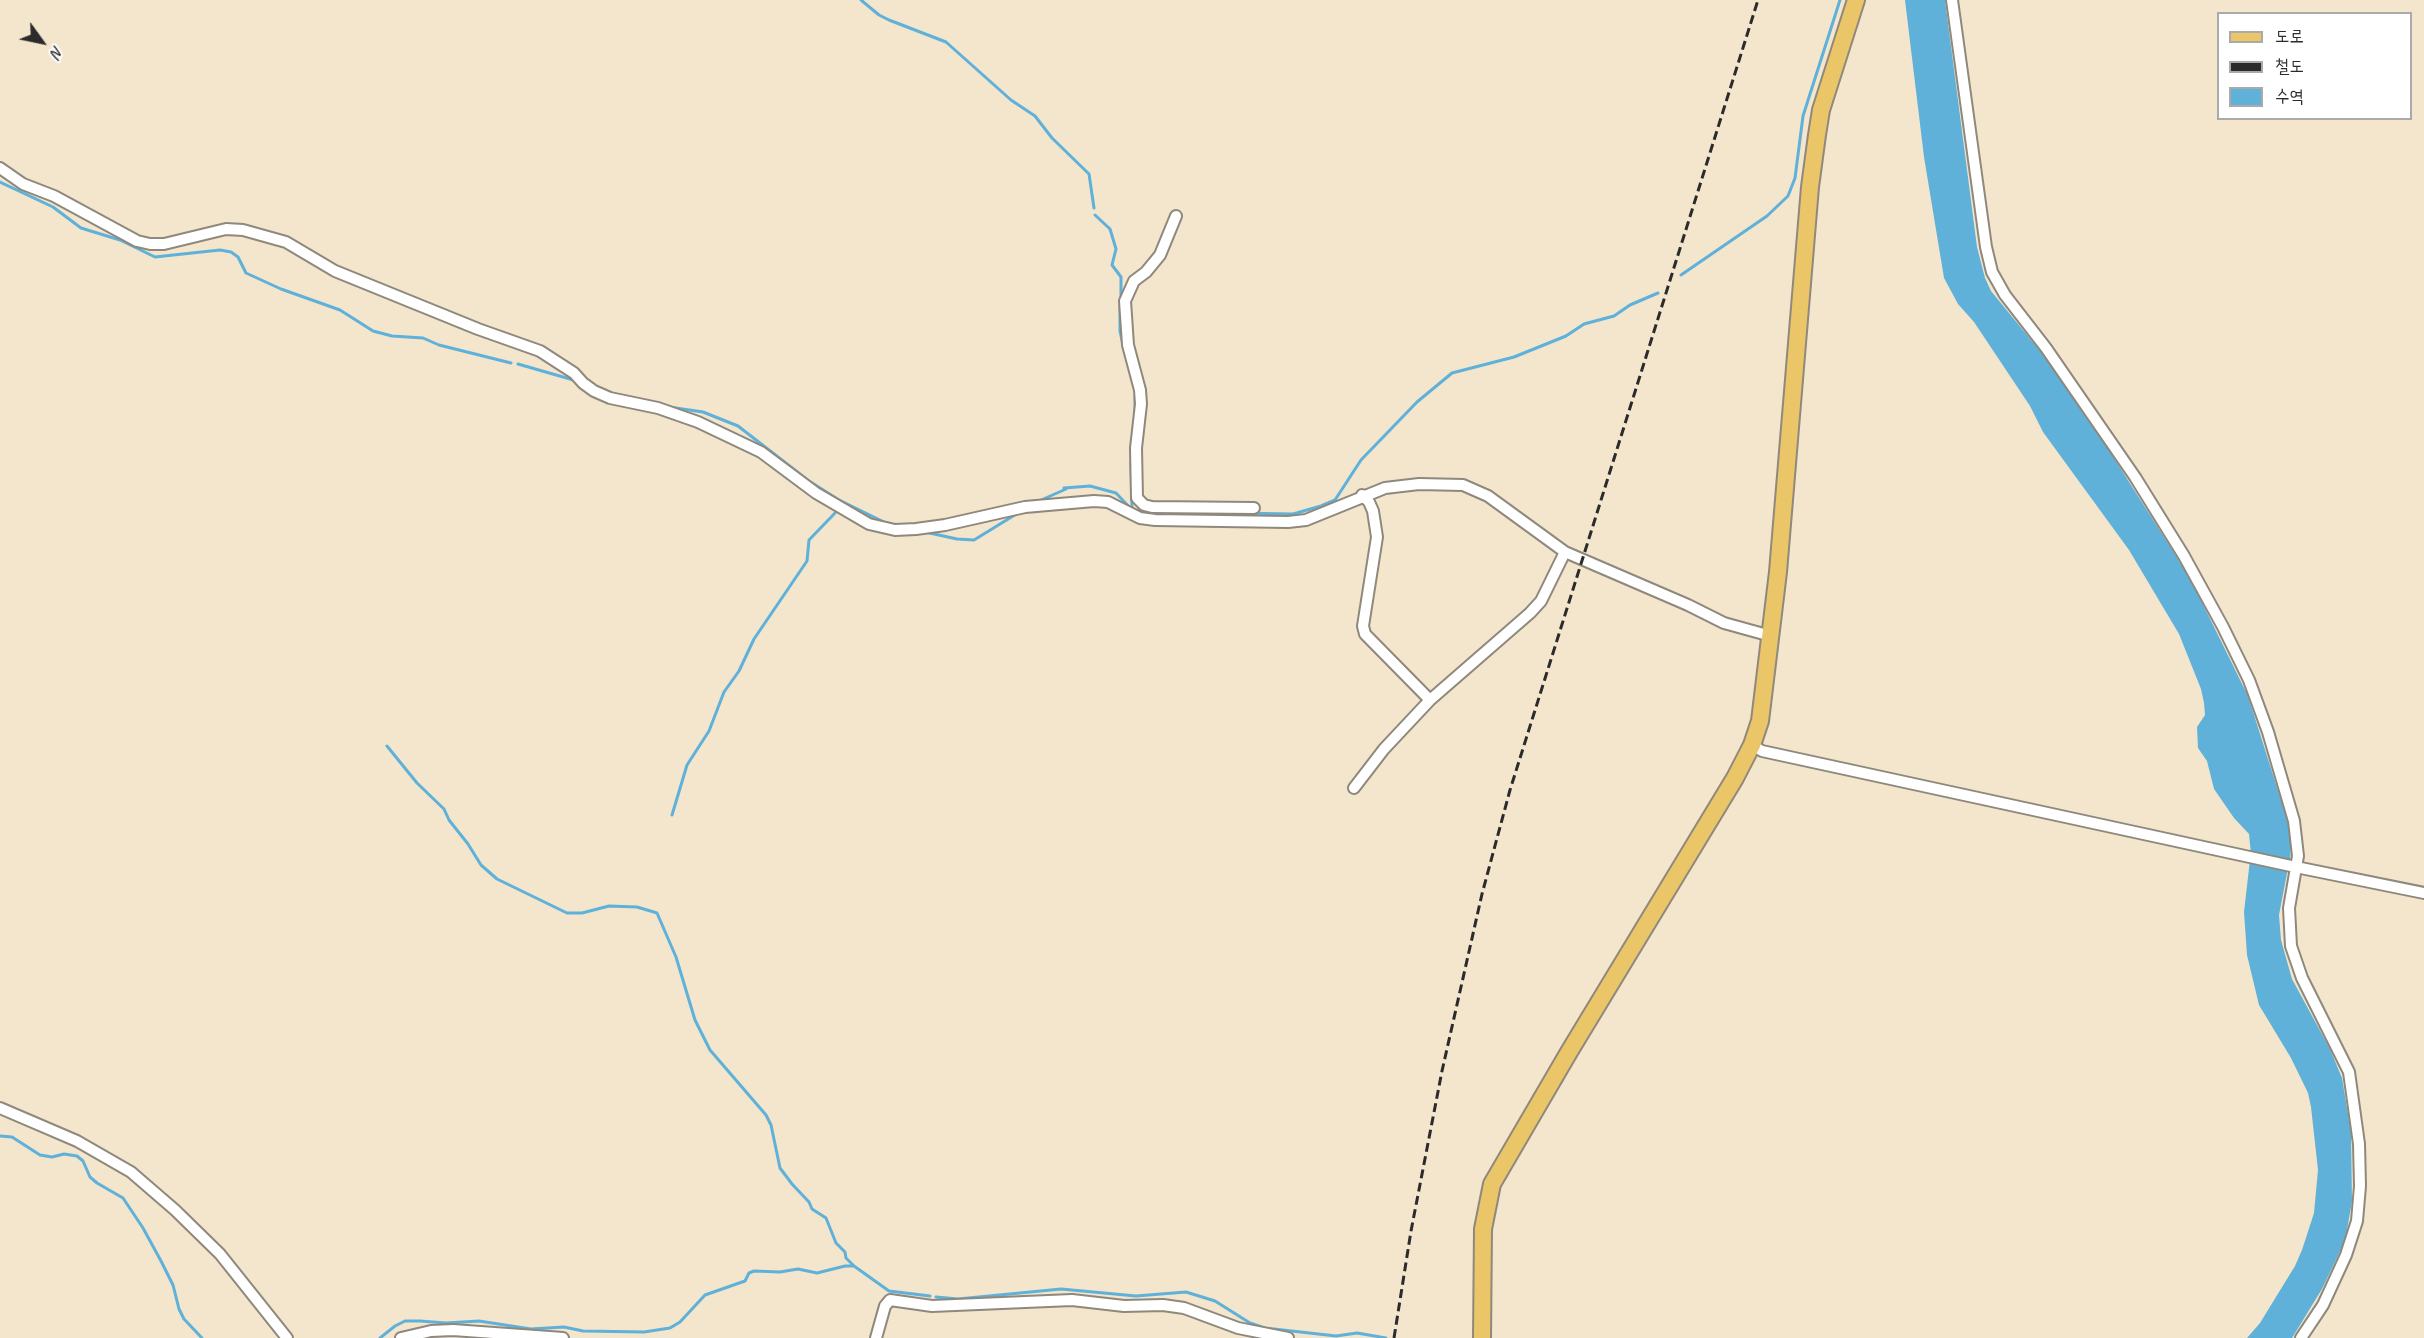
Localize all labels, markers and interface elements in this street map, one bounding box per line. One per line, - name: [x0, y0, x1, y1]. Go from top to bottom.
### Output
- north arrow: [12, 12, 72, 72]
- legend: [2217, 12, 2412, 120]
- text: 도로: [2275, 25, 2304, 47]
- text: N: [46, 42, 68, 61]
- text: 철도: [2275, 55, 2304, 77]
- text: 수역: [2275, 85, 2304, 107]

